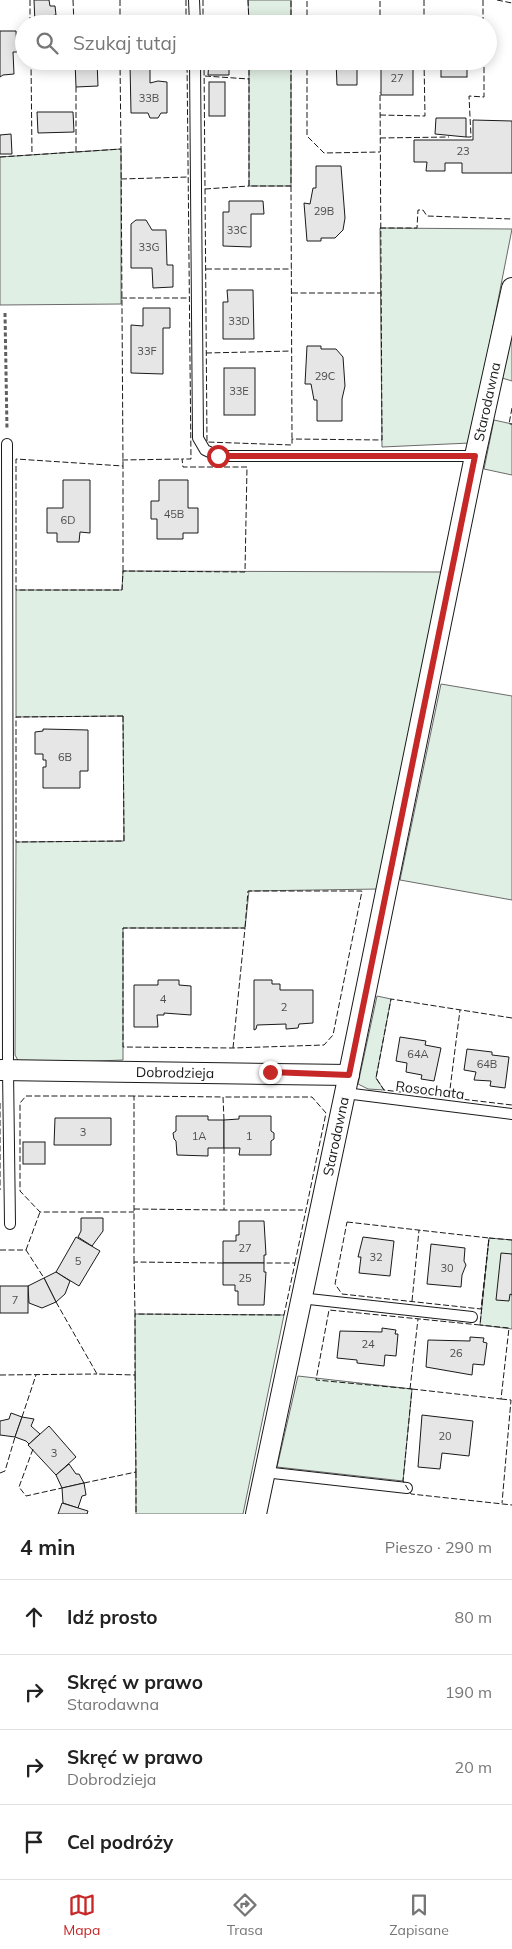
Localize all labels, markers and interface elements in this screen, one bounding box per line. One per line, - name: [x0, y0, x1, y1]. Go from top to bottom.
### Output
- search box: [15, 15, 497, 70]
- icon: search: [33, 29, 61, 57]
- text: Szukaj tutaj: [73, 31, 176, 55]
- house number: 27: [390, 71, 404, 85]
- house number: 33B: [139, 91, 159, 105]
- house number: 23: [456, 144, 470, 158]
- house number: 29B: [314, 204, 334, 218]
- house number: 33C: [227, 223, 247, 237]
- house number: 33G: [138, 240, 160, 254]
- house number: 33D: [228, 314, 250, 328]
- house number: 33F: [137, 344, 157, 358]
- street label: Starodawna: [469, 360, 504, 443]
- house number: 29C: [315, 369, 335, 383]
- house number: 33E: [229, 384, 249, 398]
- route start: [207, 445, 230, 468]
- house number: 45B: [164, 507, 184, 521]
- house number: 6D: [61, 513, 75, 527]
- house number: 6B: [58, 750, 72, 764]
- house number: 4: [160, 992, 167, 1006]
- house number: 2: [281, 1000, 288, 1014]
- house number: 64A: [407, 1047, 429, 1061]
- house number: 64B: [477, 1057, 497, 1071]
- route end: [259, 1061, 282, 1084]
- street label: Dobrodzieja: [136, 1063, 214, 1082]
- street label: Rosochata: [395, 1077, 465, 1103]
- street label: Starodawna: [319, 1095, 353, 1178]
- house number: 3: [80, 1125, 86, 1139]
- house number: 1A: [192, 1129, 206, 1143]
- house number: 1: [246, 1129, 252, 1143]
- house number: 27: [238, 1241, 252, 1255]
- house number: 32: [369, 1250, 383, 1264]
- house number: 5: [75, 1254, 82, 1268]
- house number: 30: [440, 1261, 454, 1275]
- house number: 25: [238, 1271, 252, 1285]
- house number: 7: [12, 1293, 18, 1307]
- house number: 24: [361, 1337, 375, 1351]
- house number: 26: [449, 1346, 463, 1360]
- house number: 20: [438, 1429, 452, 1443]
- house number: 3: [51, 1446, 57, 1460]
- text: 4 min: [20, 1534, 75, 1560]
- text: Pieszo · 290 m: [385, 1537, 492, 1557]
- icon: ahead: [20, 1603, 48, 1631]
- text: Idź prosto: [67, 1605, 158, 1629]
- text: 80 m: [455, 1607, 492, 1627]
- text: Skręć w prawo: [67, 1670, 203, 1694]
- icon: right: [20, 1678, 48, 1706]
- text: 190 m: [445, 1682, 492, 1702]
- text: Starodawna: [67, 1694, 159, 1714]
- text: Skręć w prawo: [67, 1745, 203, 1769]
- icon: right: [20, 1753, 48, 1781]
- text: 20 m: [455, 1757, 492, 1777]
- text: Dobrodzieja: [67, 1769, 156, 1789]
- icon: arrive: [20, 1828, 48, 1856]
- text: Cel podróży: [67, 1830, 173, 1854]
- tab: Mapa: [63, 1891, 100, 1939]
- tab: Trasa: [227, 1891, 263, 1939]
- tab: Zapisane: [389, 1891, 449, 1939]

